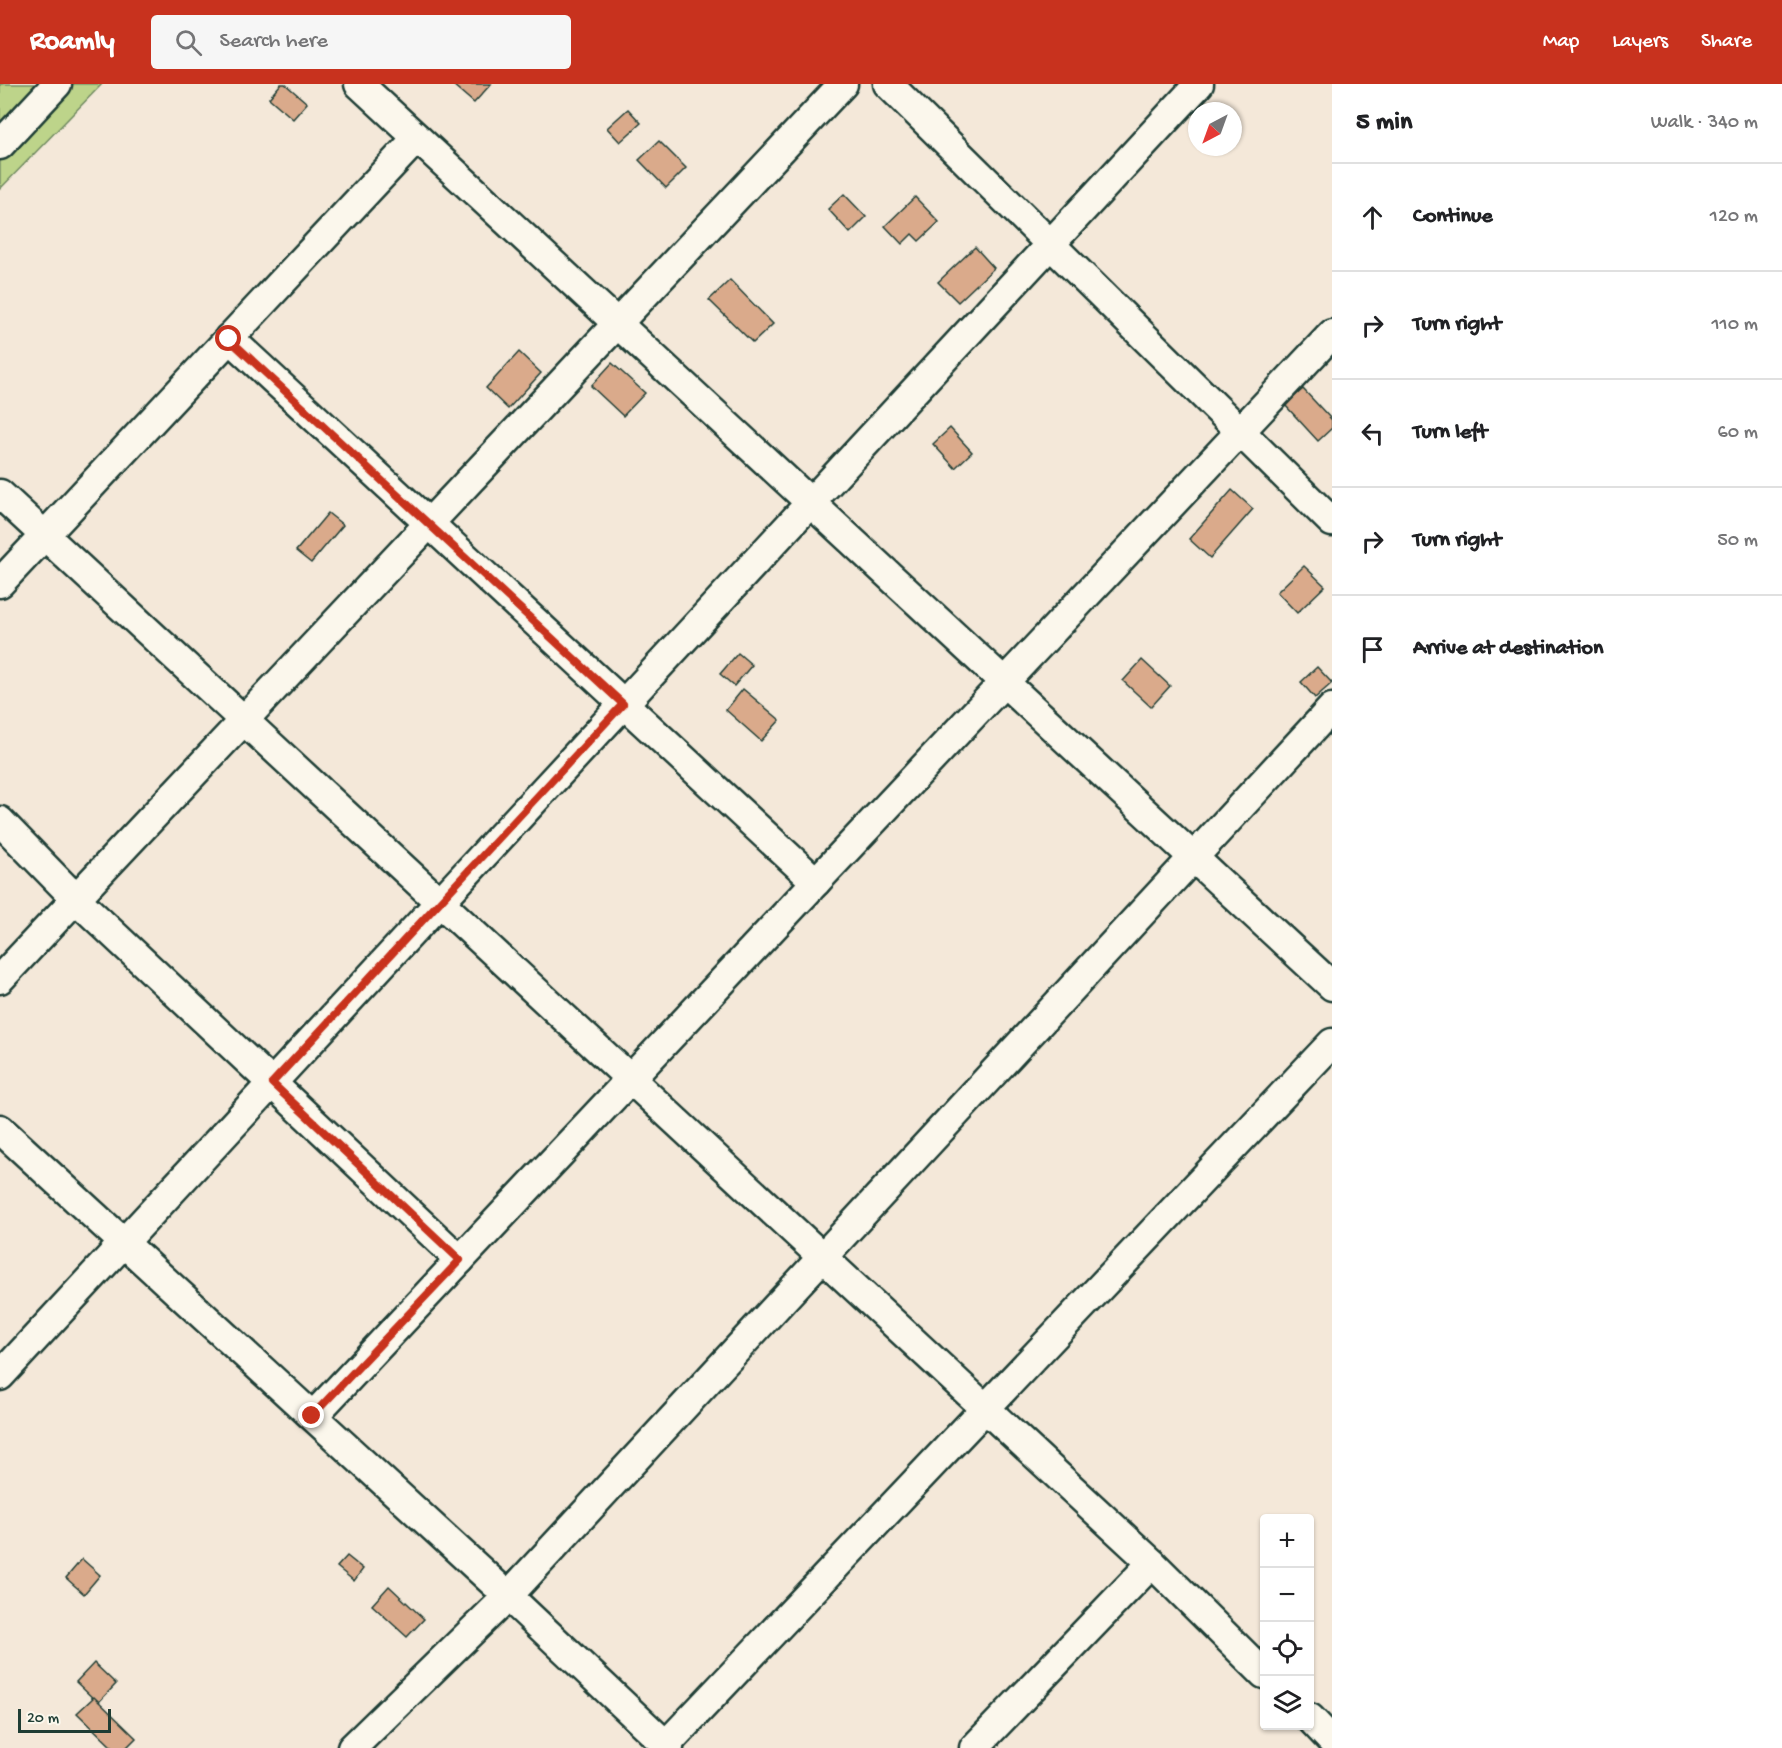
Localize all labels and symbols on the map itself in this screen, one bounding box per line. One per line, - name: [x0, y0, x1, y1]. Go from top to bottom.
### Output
- north arrow: [1188, 102, 1242, 156]
- route start: [215, 325, 241, 351]
- route end: [298, 1402, 324, 1428]
- scale bar: [18, 1706, 111, 1734]

